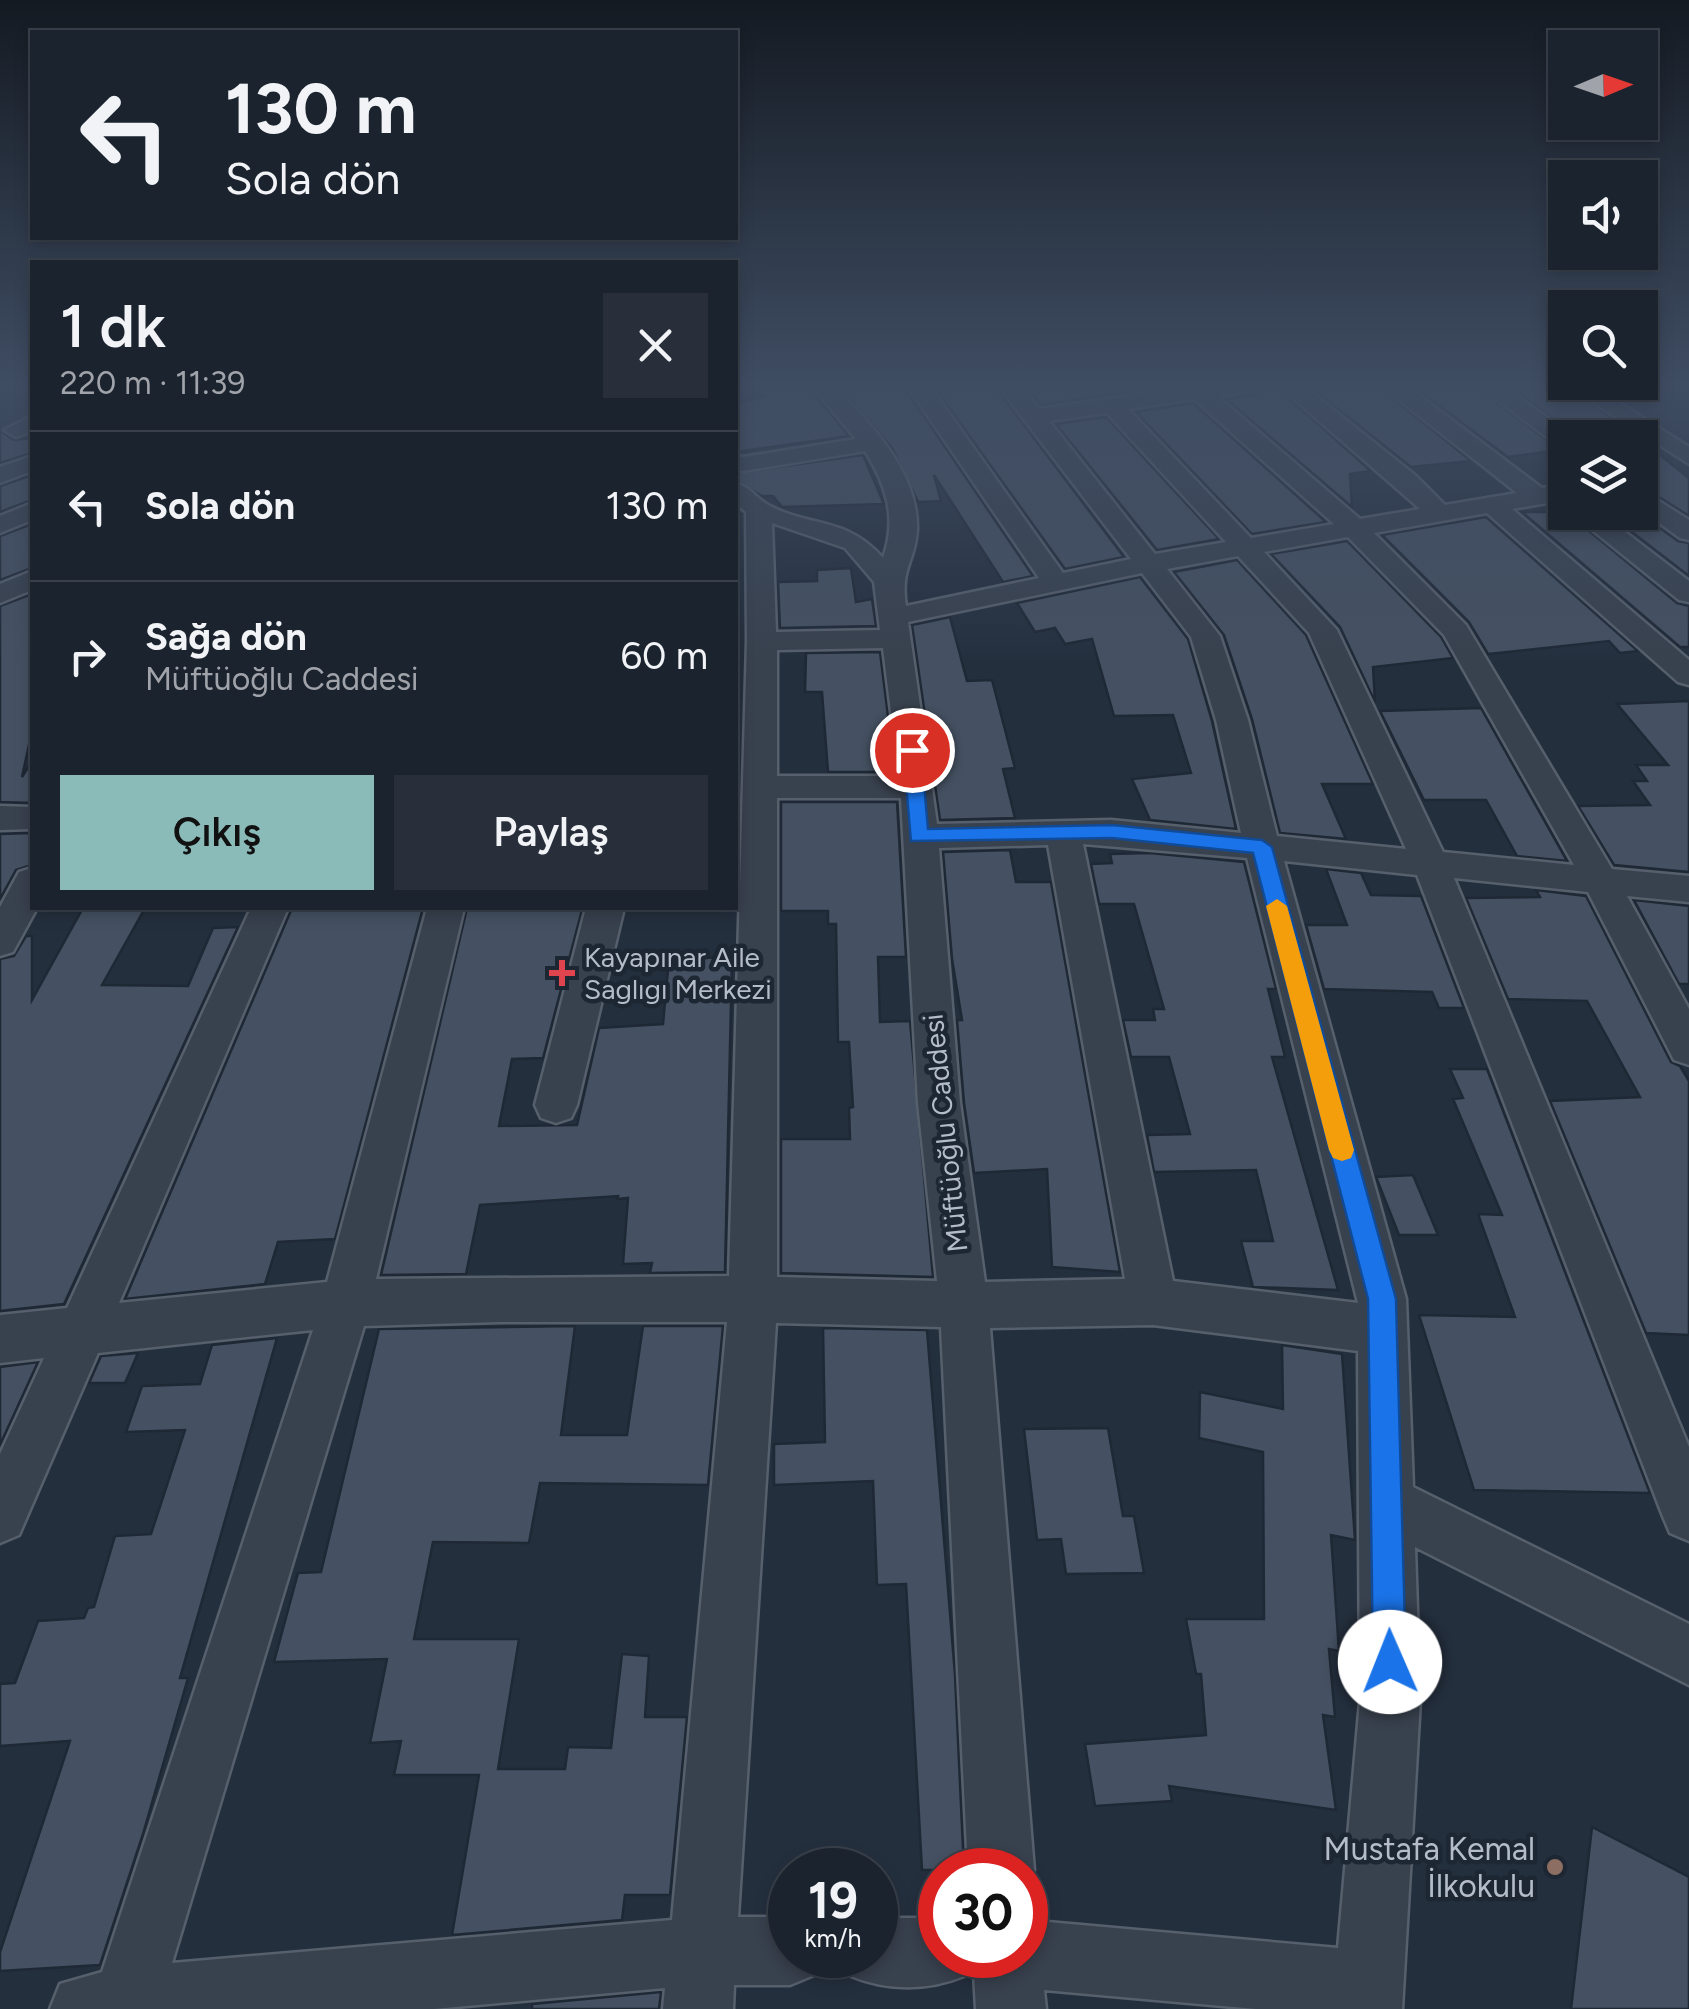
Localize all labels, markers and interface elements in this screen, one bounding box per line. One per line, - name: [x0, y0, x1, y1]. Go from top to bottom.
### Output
- north arrow: [1548, 30, 1658, 140]
- map controls: [1548, 30, 1658, 530]
- text: 130 m: [225, 66, 417, 151]
- icon: left: [60, 70, 190, 200]
- text: Sola dön: [225, 151, 400, 205]
- button: sound: [1548, 160, 1658, 270]
- text: 1 dk: [60, 290, 166, 362]
- button: search: [1548, 290, 1658, 400]
- button: close: [603, 293, 708, 398]
- text: 220 m · 11:39: [60, 364, 245, 402]
- button: layers: [1548, 420, 1658, 530]
- icon: left: [60, 479, 115, 534]
- text: Sola dön: [145, 483, 295, 529]
- text: 130 m: [606, 483, 708, 529]
- text: Sağa dön: [145, 614, 307, 660]
- icon: right: [60, 629, 115, 684]
- text: 60 m: [620, 633, 708, 679]
- text: Müftüoğlu Caddesi: [145, 660, 419, 698]
- pin: [870, 708, 955, 793]
- icon: arrive: [885, 723, 940, 778]
- button: Çıkış: [60, 775, 374, 890]
- button: Paylaş: [394, 775, 708, 890]
- place label: Kayapınar Aile Saglıgı Merkezi: [584, 940, 772, 1006]
- marker: Kayapınar Aile Saglıgı Merkezi: [549, 960, 575, 986]
- street label: Müftüoğlu Caddesi: [916, 1012, 974, 1254]
- position arrow: [1338, 1610, 1442, 1714]
- place label: Mustafa Kemal İlkokulu: [1324, 1830, 1535, 1905]
- speed limit sign: 30: [918, 1848, 1048, 1978]
- marker: Mustafa Kemal İlkokulu: [1544, 1856, 1566, 1878]
- text: 19: [808, 1870, 858, 1931]
- text: km/h: [804, 1923, 862, 1953]

